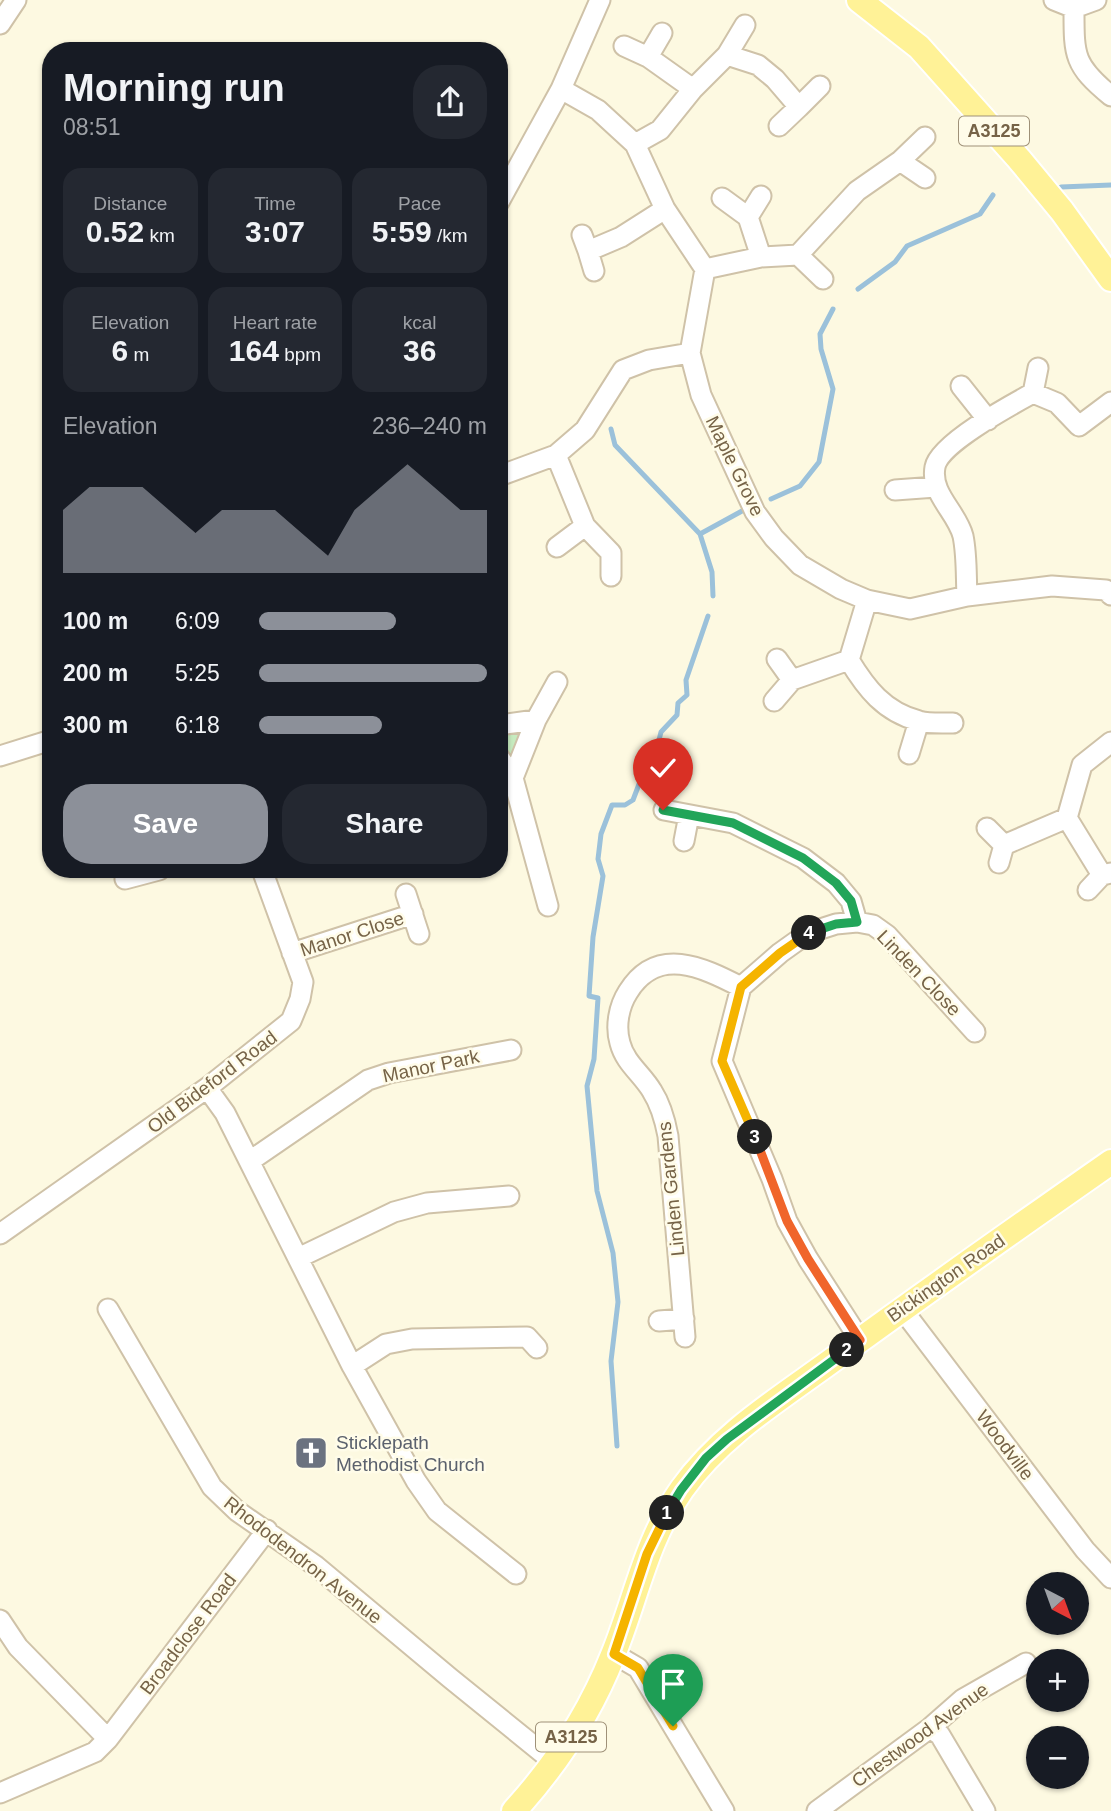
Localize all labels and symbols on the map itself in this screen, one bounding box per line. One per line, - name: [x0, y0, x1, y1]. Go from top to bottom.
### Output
- road number: A3125: [959, 116, 1029, 146]
- street label: Maple Grove: [702, 413, 768, 519]
- pin: [633, 738, 693, 810]
- street label: Manor Close: [298, 907, 406, 961]
- pin: 4: [792, 916, 826, 950]
- street label: Linden Close: [873, 926, 965, 1020]
- street label: Old Bideford Road: [143, 1027, 281, 1137]
- street label: Manor Park: [381, 1045, 482, 1086]
- pin: 3: [738, 1120, 772, 1154]
- street label: Linden Gardens: [653, 1121, 689, 1257]
- street label: Bickington Road: [883, 1230, 1009, 1326]
- pin: 2: [830, 1332, 864, 1368]
- street label: Woodville: [972, 1406, 1038, 1484]
- place label: Sticklepath Methodist Church: [336, 1432, 485, 1475]
- church icon: Sticklepath Methodist Church: [292, 1434, 330, 1472]
- street label: Rhododendron Avenue: [220, 1492, 386, 1628]
- pin: 1: [650, 1496, 684, 1530]
- street label: Broadclose Road: [136, 1569, 240, 1699]
- north arrow: [1026, 1572, 1088, 1634]
- pin: [643, 1654, 703, 1726]
- street label: Chestwood Avenue: [848, 1678, 992, 1792]
- road number: A3125: [536, 1722, 606, 1752]

